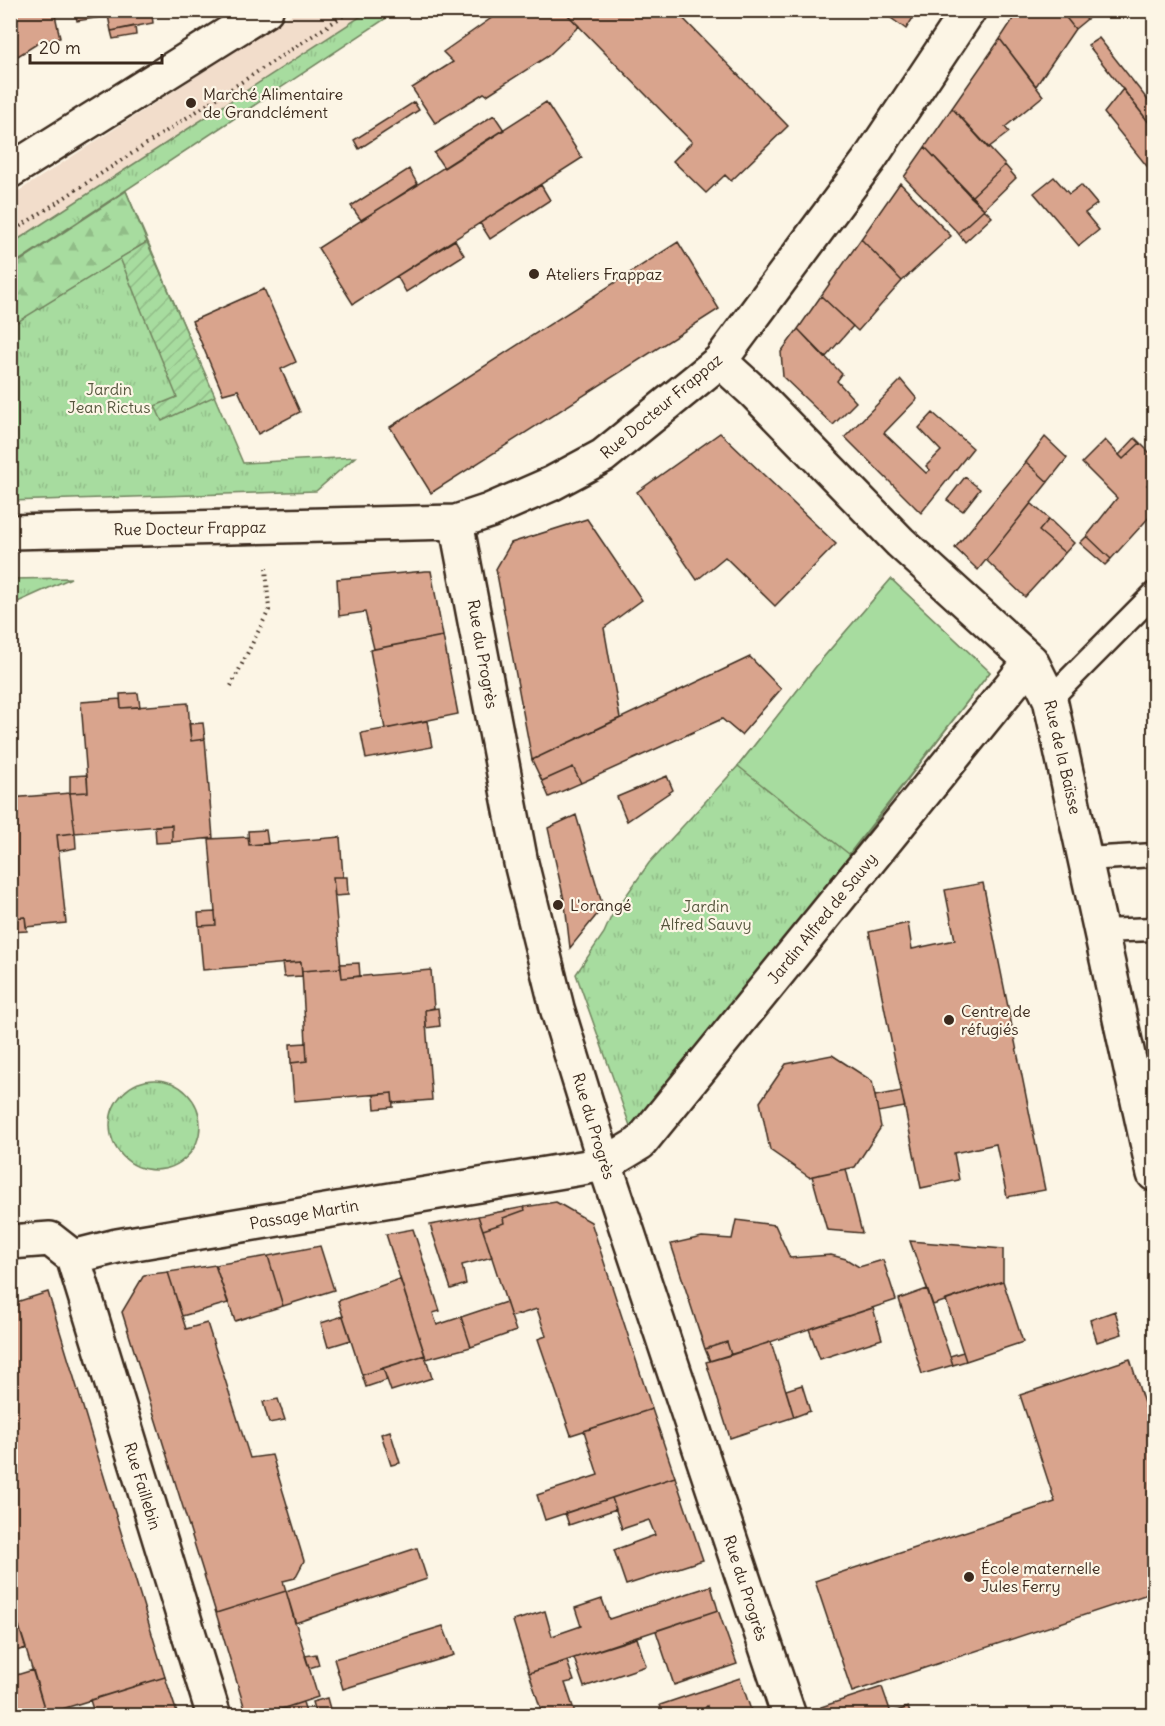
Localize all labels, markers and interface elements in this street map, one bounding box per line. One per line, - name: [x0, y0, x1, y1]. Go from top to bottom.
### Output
- scale bar: [30, 27, 162, 65]
- text: 20 m: [39, 36, 81, 59]
- place label: Marché Alimentaire de Grandclément: [203, 84, 343, 122]
- marker: Marché Alimentaire de Grandclément: [184, 96, 198, 110]
- place label: Ateliers Frappaz: [546, 264, 663, 284]
- marker: Ateliers Frappaz: [527, 267, 541, 281]
- street label: Rue Docteur Frappaz: [596, 349, 726, 463]
- park label: Jardin Jean Rictus: [68, 379, 150, 417]
- street label: Rue Docteur Frappaz: [113, 517, 267, 539]
- street label: Rue du Progrès: [464, 598, 502, 710]
- street label: Rue de la Baïsse: [1040, 698, 1086, 816]
- street label: Jardin Alfred de Sauvy: [763, 849, 881, 987]
- place label: L'orangé: [570, 895, 631, 915]
- park label: Jardin Alfred Sauvy: [660, 896, 752, 934]
- marker: L'orangé: [551, 898, 565, 912]
- place label: Centre de réfugiés: [961, 1001, 1031, 1039]
- marker: Centre de réfugiés: [942, 1013, 956, 1027]
- street label: Rue du Progrès: [568, 1070, 620, 1182]
- street label: Passage Martin: [248, 1195, 360, 1233]
- street label: Rue Faillebin: [120, 1440, 166, 1532]
- street label: Rue du Progrès: [719, 1532, 773, 1644]
- place label: École maternelle Jules Ferry: [981, 1558, 1100, 1596]
- marker: École maternelle Jules Ferry: [962, 1570, 976, 1584]

